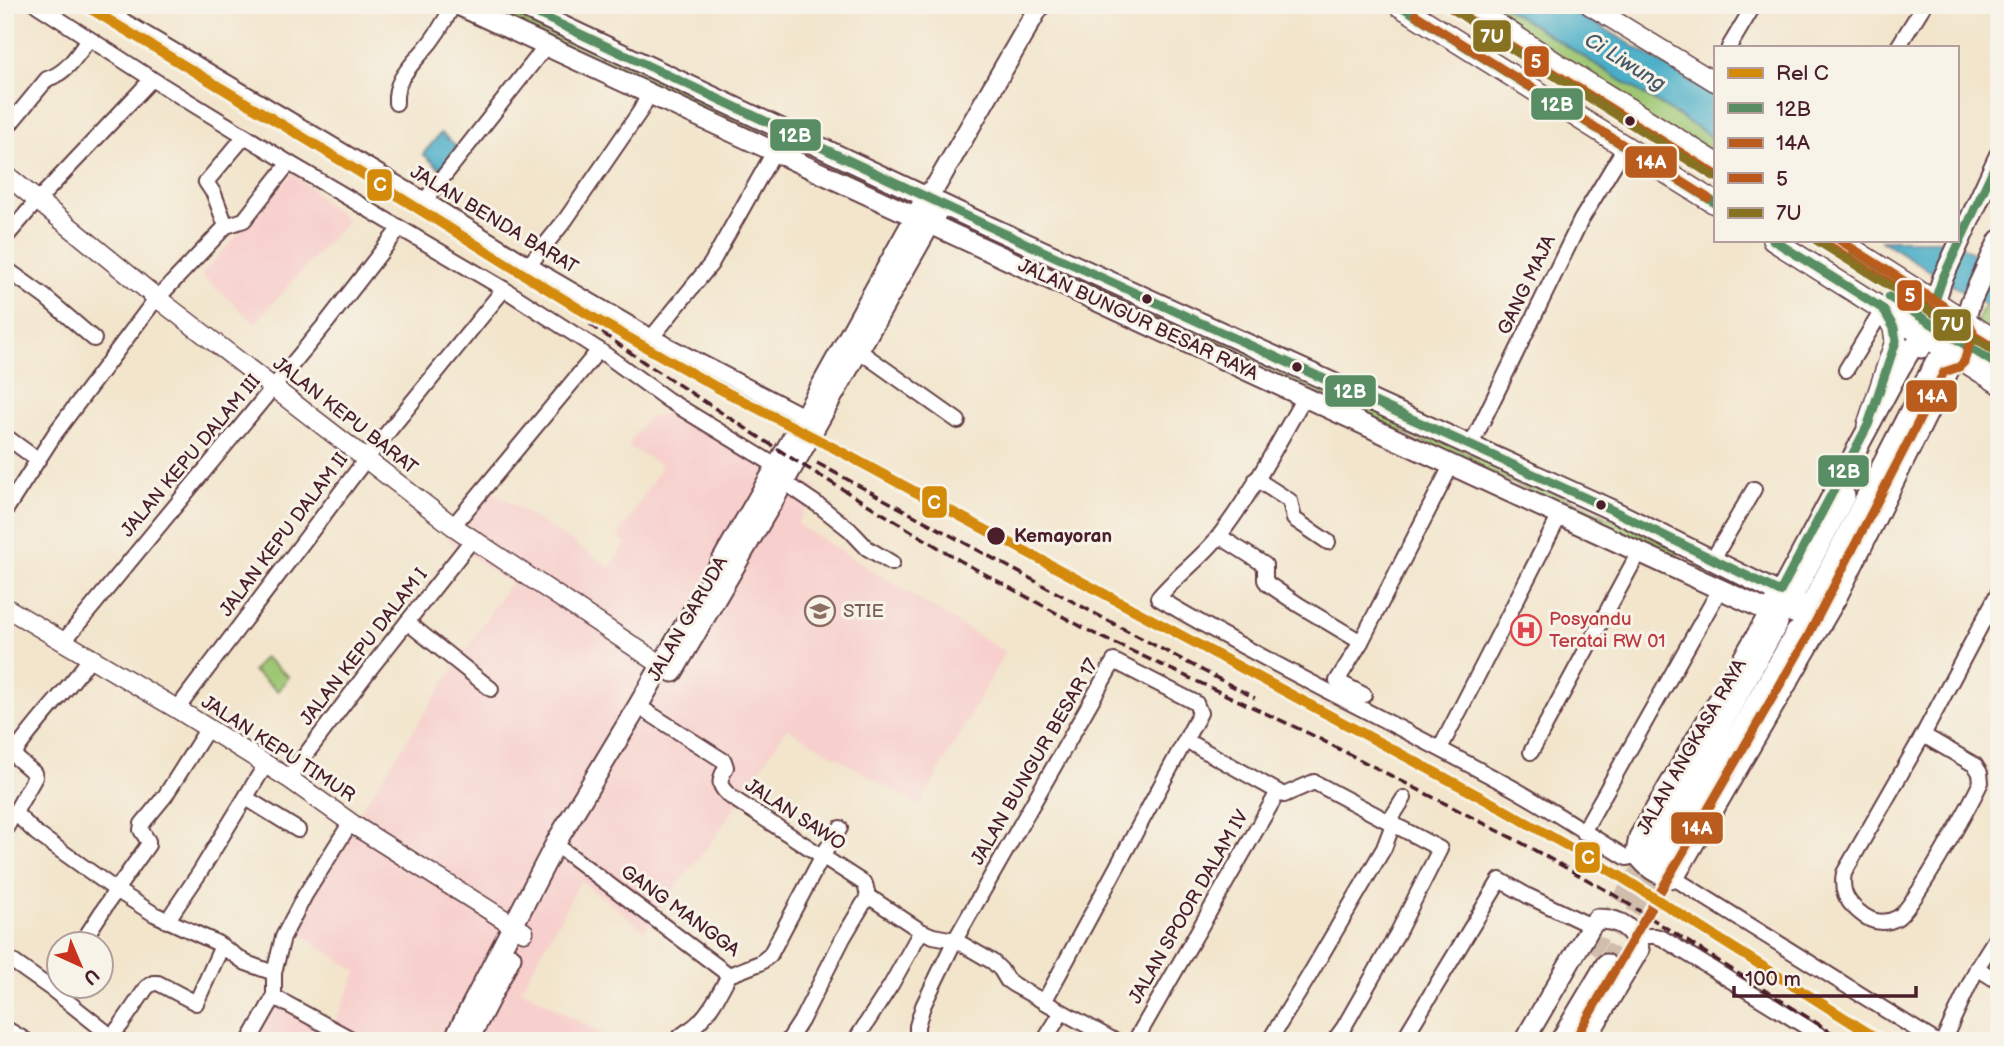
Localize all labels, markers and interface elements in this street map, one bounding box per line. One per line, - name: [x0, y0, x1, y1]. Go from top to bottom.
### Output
- line badge: 7U: [1472, 19, 1512, 53]
- text: 7U: [1480, 26, 1504, 49]
- water label: Ci Liwung: [1580, 27, 1670, 97]
- line badge: 5: [1523, 45, 1550, 78]
- legend: [1714, 46, 1958, 242]
- text: 5: [1531, 51, 1542, 74]
- text: Rel C: [1776, 61, 1829, 86]
- line badge: 12B: [1530, 87, 1584, 121]
- text: 12B: [1541, 94, 1573, 117]
- text: 12B: [1776, 97, 1811, 122]
- unlabelled marker: [1623, 114, 1637, 128]
- line badge: 12B: [769, 118, 822, 152]
- text: 12B: [779, 125, 811, 148]
- text: 14A: [1776, 131, 1810, 156]
- line badge: 14A: [1624, 145, 1678, 179]
- text: 14A: [1636, 152, 1667, 175]
- street label: JALAN BENDA BARAT: [406, 161, 583, 280]
- text: 5: [1776, 167, 1788, 192]
- line badge: C: [366, 168, 393, 202]
- text: C: [373, 174, 387, 197]
- text: 7U: [1776, 201, 1802, 226]
- street label: GANG MAJA: [1493, 231, 1561, 339]
- street label: JALAN BUNGUR BESAR RAYA: [1014, 254, 1262, 386]
- line badge: 5: [1896, 279, 1923, 312]
- text: 5: [1905, 285, 1916, 308]
- unlabelled marker: [1140, 292, 1154, 306]
- line badge: 7U: [1932, 308, 1972, 342]
- text: 7U: [1940, 314, 1964, 337]
- street label: JALAN KEPU BARAT: [268, 352, 423, 480]
- unlabelled marker: [1290, 360, 1304, 374]
- street label: JALAN KEPU DALAM III: [116, 370, 266, 542]
- line badge: 12B: [1324, 374, 1377, 408]
- line badge: 14A: [1905, 379, 1958, 413]
- text: 12B: [1334, 381, 1366, 404]
- text: 14A: [1917, 386, 1948, 409]
- street label: JALAN KEPU DALAM II: [215, 448, 353, 621]
- line badge: 12B: [1817, 454, 1870, 488]
- text: 12B: [1828, 461, 1860, 484]
- line badge: C: [921, 485, 948, 519]
- text: C: [927, 492, 941, 515]
- unlabelled marker: [1594, 498, 1608, 512]
- marker: Kemayoran: [985, 525, 1007, 547]
- place label: Kemayoran: [1014, 525, 1112, 548]
- street label: JALAN GARUDA: [643, 552, 733, 686]
- street label: JALAN KEPU DALAM I: [295, 564, 433, 730]
- school or university icon: STIE: [803, 594, 837, 628]
- place label: STIE: [843, 600, 884, 623]
- place label: Posyandu Teratai RW 01: [1549, 608, 1666, 653]
- hospital icon: Posyandu Teratai RW 01: [1509, 613, 1543, 647]
- street label: JALAN BUNGUR BESAR 17: [966, 654, 1104, 869]
- street label: JALAN ANGKASA RAYA: [1632, 655, 1752, 839]
- street label: JALAN KEPU TIMUR: [197, 691, 359, 807]
- street label: JALAN SAWO: [740, 774, 850, 856]
- street label: JALAN SPOOR DALAM IV: [1124, 806, 1254, 1008]
- line badge: 14A: [1670, 811, 1724, 845]
- text: 14A: [1682, 818, 1713, 841]
- line badge: C: [1574, 841, 1601, 874]
- text: C: [1581, 847, 1595, 870]
- street label: GANG MANGGA: [616, 860, 744, 962]
- north arrow: [46, 930, 116, 1000]
- scale bar: [1734, 955, 1916, 999]
- text: U: [78, 963, 104, 989]
- text: 100 m: [1745, 967, 1801, 992]

